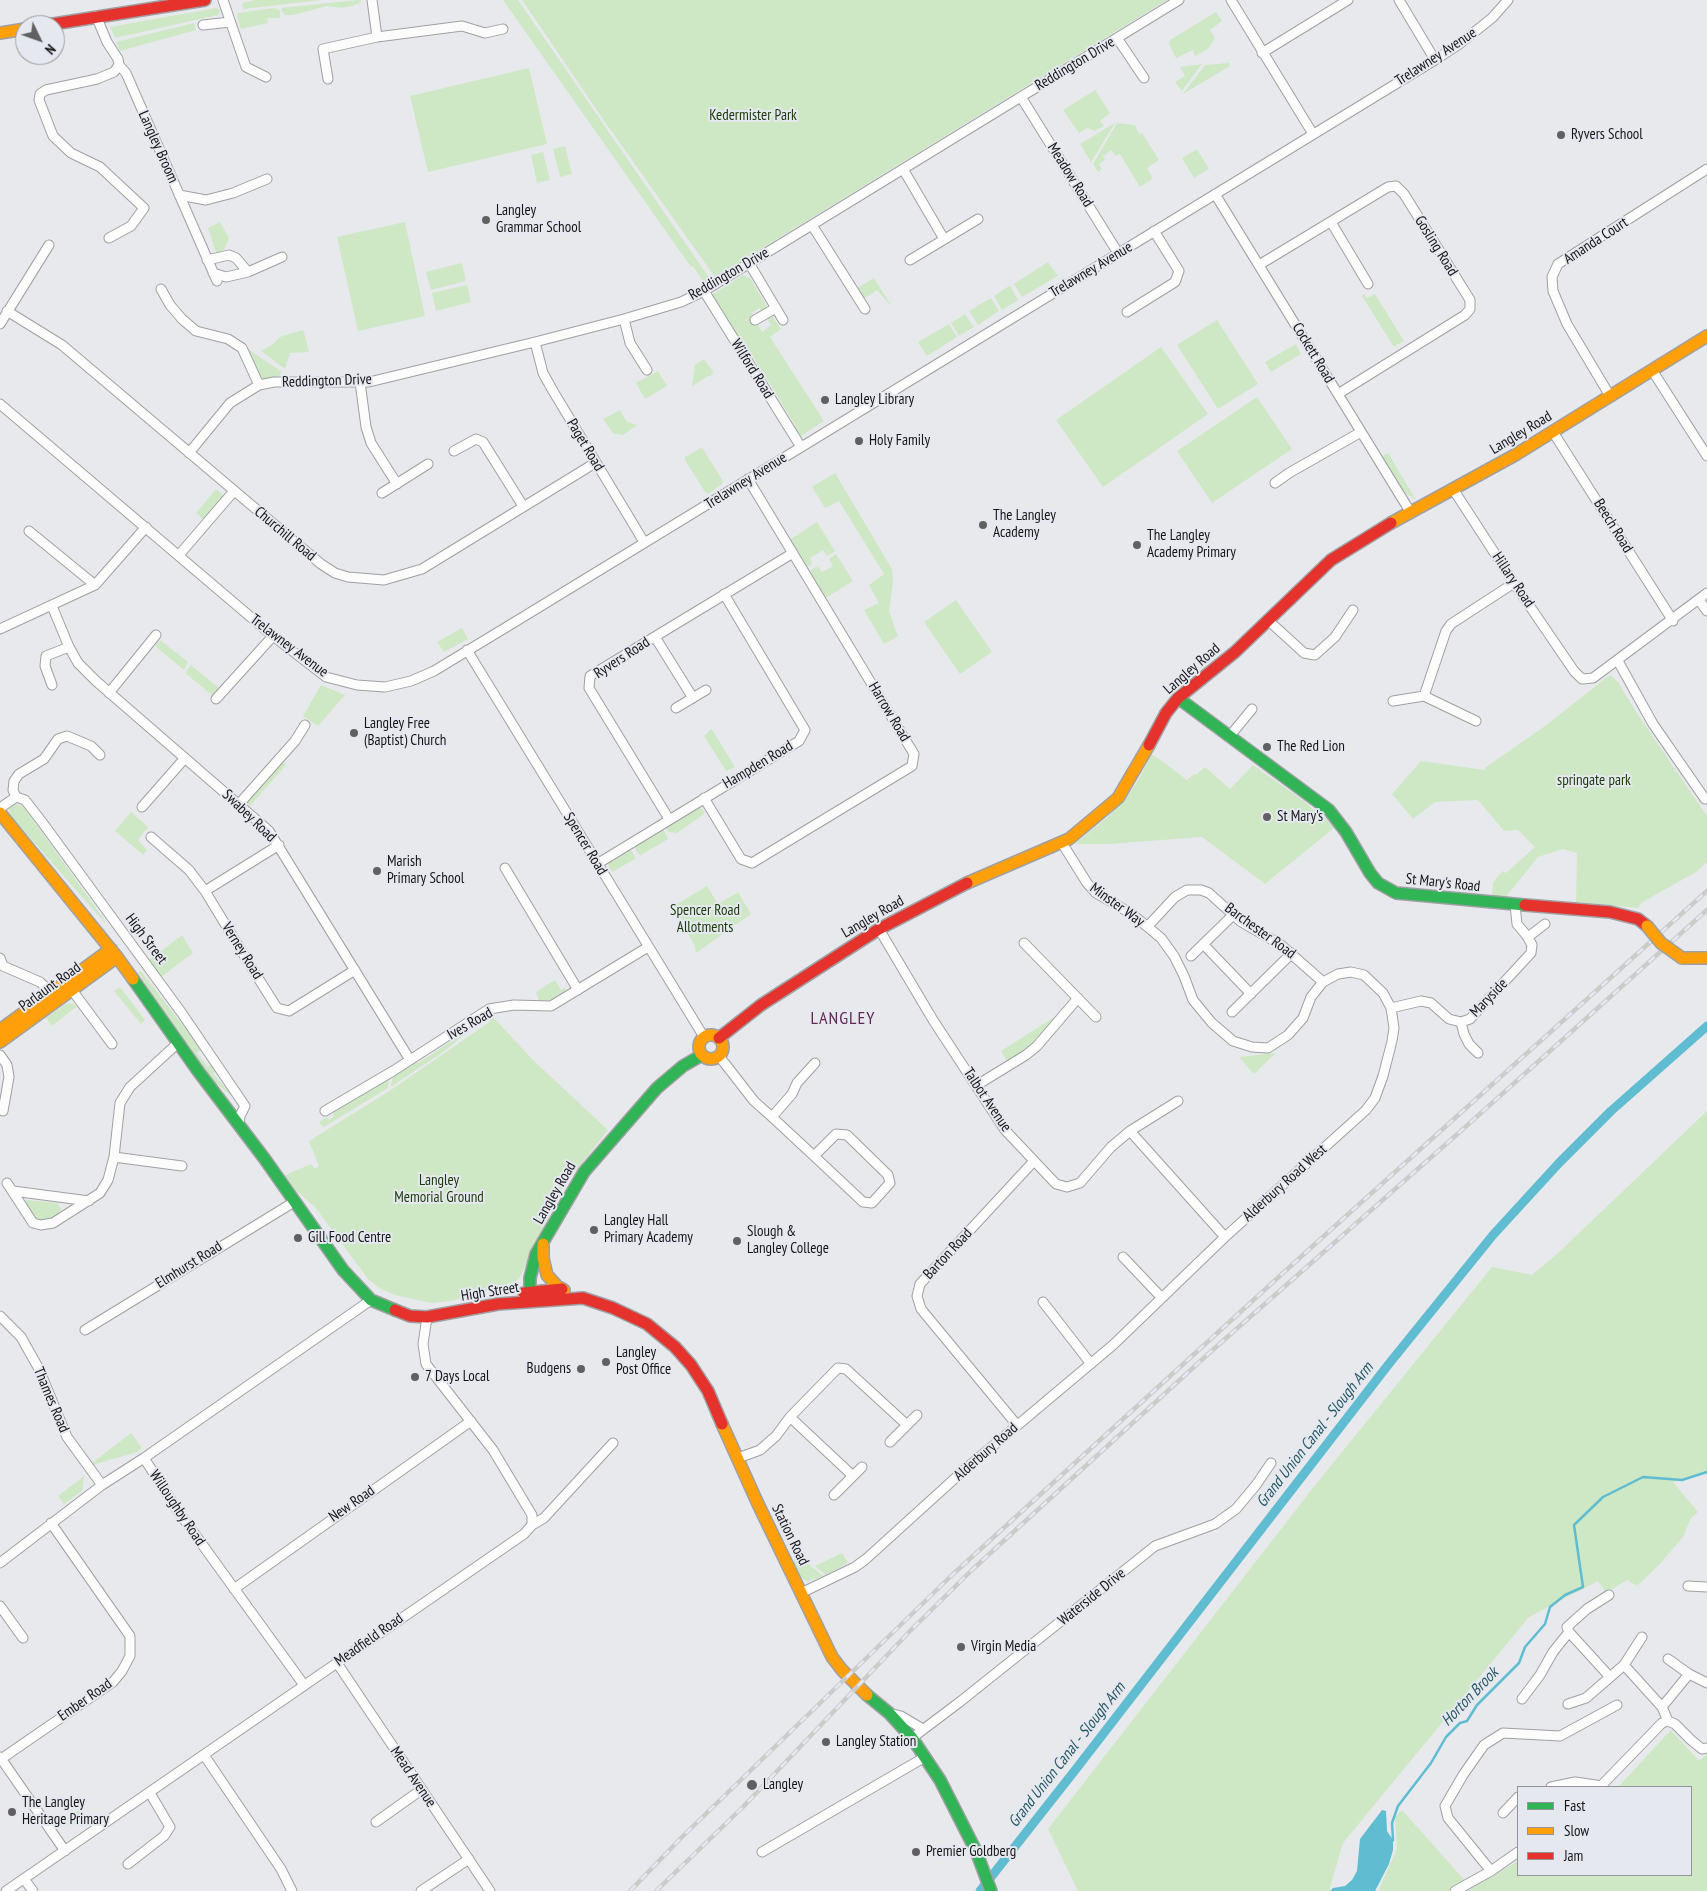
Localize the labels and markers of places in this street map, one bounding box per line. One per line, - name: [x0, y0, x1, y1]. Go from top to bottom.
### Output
- place label: Ryvers School: [1571, 126, 1643, 144]
- marker: Ryvers School: [1555, 129, 1567, 141]
- place label: Langley Grammar School: [496, 202, 581, 237]
- marker: Langley Grammar School: [480, 214, 492, 226]
- place label: Langley Library: [835, 391, 914, 409]
- marker: Langley Library: [819, 394, 831, 406]
- place label: Holy Family: [869, 432, 930, 450]
- marker: Holy Family: [853, 435, 865, 447]
- place label: The Langley Academy: [993, 507, 1056, 542]
- marker: The Langley Academy: [977, 519, 989, 531]
- place label: The Langley Academy Primary: [1147, 527, 1236, 562]
- marker: The Langley Academy Primary: [1131, 539, 1143, 551]
- place label: Langley Free (Baptist) Church: [364, 715, 446, 750]
- marker: Langley Free (Baptist) Church: [348, 727, 360, 739]
- place label: The Red Lion: [1277, 738, 1345, 756]
- marker: The Red Lion: [1261, 741, 1273, 753]
- place label: St Mary's: [1277, 808, 1323, 826]
- marker: St Mary's: [1261, 811, 1273, 823]
- place label: Marish Primary School: [387, 853, 464, 888]
- marker: Marish Primary School: [371, 865, 383, 877]
- place label: Langley Hall Primary Academy: [604, 1212, 693, 1247]
- place label: Slough & Langley College: [747, 1223, 829, 1258]
- marker: Langley Hall Primary Academy: [588, 1224, 600, 1236]
- place label: Gill Food Centre: [308, 1229, 391, 1247]
- marker: Gill Food Centre: [292, 1232, 304, 1244]
- marker: Slough & Langley College: [731, 1235, 743, 1247]
- place label: Langley Post Office: [616, 1344, 671, 1379]
- marker: Langley Post Office: [600, 1356, 612, 1368]
- place label: Budgens: [527, 1360, 571, 1378]
- marker: Budgens: [575, 1363, 587, 1375]
- place label: 7 Days Local: [425, 1368, 490, 1386]
- marker: 7 Days Local: [409, 1371, 421, 1383]
- place label: Virgin Media: [971, 1638, 1036, 1656]
- marker: Virgin Media: [955, 1641, 967, 1653]
- place label: Langley Station: [836, 1733, 916, 1751]
- marker: Langley Station: [820, 1736, 832, 1748]
- place label: Langley: [763, 1776, 803, 1794]
- marker: Langley: [745, 1778, 759, 1792]
- place label: The Langley Heritage Primary: [22, 1794, 109, 1829]
- marker: The Langley Heritage Primary: [6, 1806, 18, 1818]
- place label: Premier Goldberg: [926, 1843, 1016, 1861]
- marker: Premier Goldberg: [910, 1846, 922, 1858]

